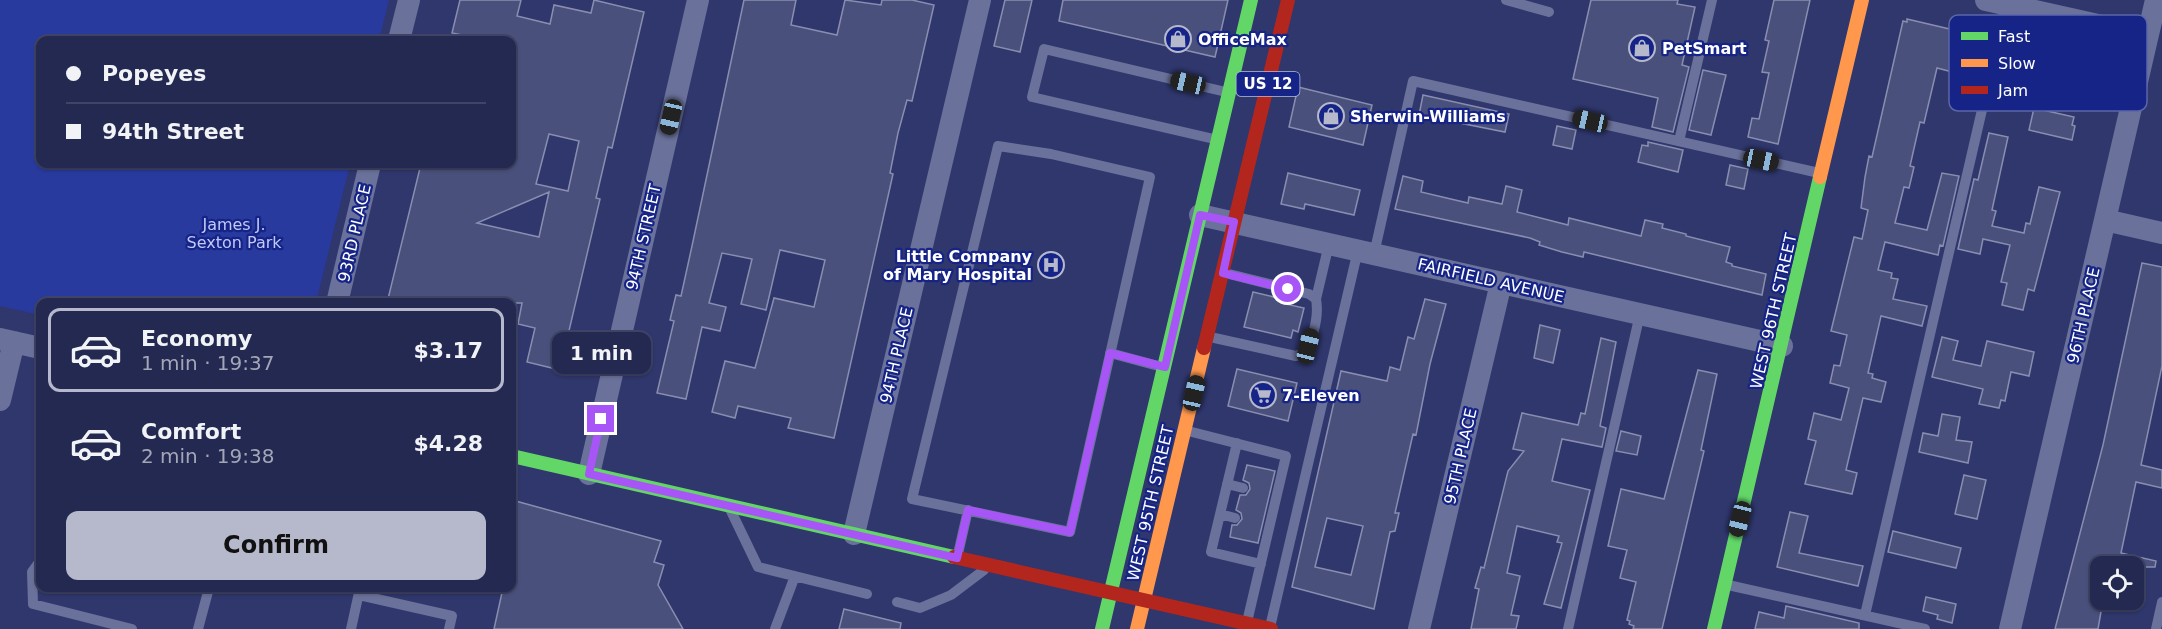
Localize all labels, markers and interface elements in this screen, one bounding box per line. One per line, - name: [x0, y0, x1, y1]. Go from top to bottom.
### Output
- legend: [1949, 15, 2147, 111]
- shop icon: OfficeMax: [1163, 24, 1193, 54]
- text: Fast: [1998, 27, 2030, 46]
- place label: OfficeMax: [1198, 30, 1288, 49]
- shop icon: PetSmart: [1627, 33, 1657, 63]
- place label: PetSmart: [1662, 39, 1747, 58]
- text: Slow: [1998, 54, 2035, 73]
- text: Popeyes: [102, 61, 206, 86]
- car: [1168, 70, 1208, 96]
- road number: US 12: [1236, 72, 1300, 96]
- text: Jam: [1997, 81, 2028, 100]
- car: [658, 97, 684, 137]
- shop icon: Sherwin-Williams: [1316, 101, 1346, 131]
- place label: Sherwin-Williams: [1350, 107, 1506, 126]
- car: [1570, 108, 1610, 134]
- text: 94th Street: [102, 119, 244, 144]
- car: [1742, 147, 1780, 173]
- street label: 93RD PLACE: [334, 182, 375, 284]
- street label: 94TH STREET: [622, 182, 665, 292]
- park label: James J. Sexton Park: [186, 215, 282, 252]
- street label: WEST 96TH STREET: [1746, 231, 1801, 391]
- place label: Little Company of Mary Hospital: [883, 247, 1033, 284]
- hospital icon: Little Company of Mary Hospital: [1036, 250, 1066, 280]
- street label: FAIRFIELD AVENUE: [1416, 254, 1566, 307]
- street label: 96TH PLACE: [2063, 265, 2104, 365]
- route start: [1274, 275, 1301, 302]
- street label: 94TH PLACE: [876, 305, 917, 405]
- icon: car: [69, 323, 123, 377]
- text: Economy: [141, 326, 252, 351]
- car: [1295, 326, 1321, 366]
- callout: 1 min: [552, 332, 650, 374]
- text: $3.17: [413, 338, 483, 363]
- text: 1 min: [570, 341, 633, 365]
- text: 1 min · 19:37: [141, 351, 275, 375]
- car: [1181, 373, 1207, 413]
- supermarket icon: 7-Eleven: [1248, 380, 1278, 410]
- place label: 7-Eleven: [1282, 386, 1360, 405]
- route end: [587, 405, 614, 432]
- street label: 95TH PLACE: [1440, 406, 1481, 506]
- icon: car: [69, 416, 123, 470]
- text: Comfort: [141, 419, 241, 444]
- street label: WEST 95TH STREET: [1123, 423, 1178, 583]
- text: $4.28: [413, 431, 483, 456]
- text: 2 min · 19:38: [141, 444, 275, 468]
- car: [1727, 499, 1753, 539]
- button: Confirm: [66, 511, 486, 580]
- map controls: [2090, 556, 2144, 610]
- button: locate: [2090, 556, 2144, 610]

